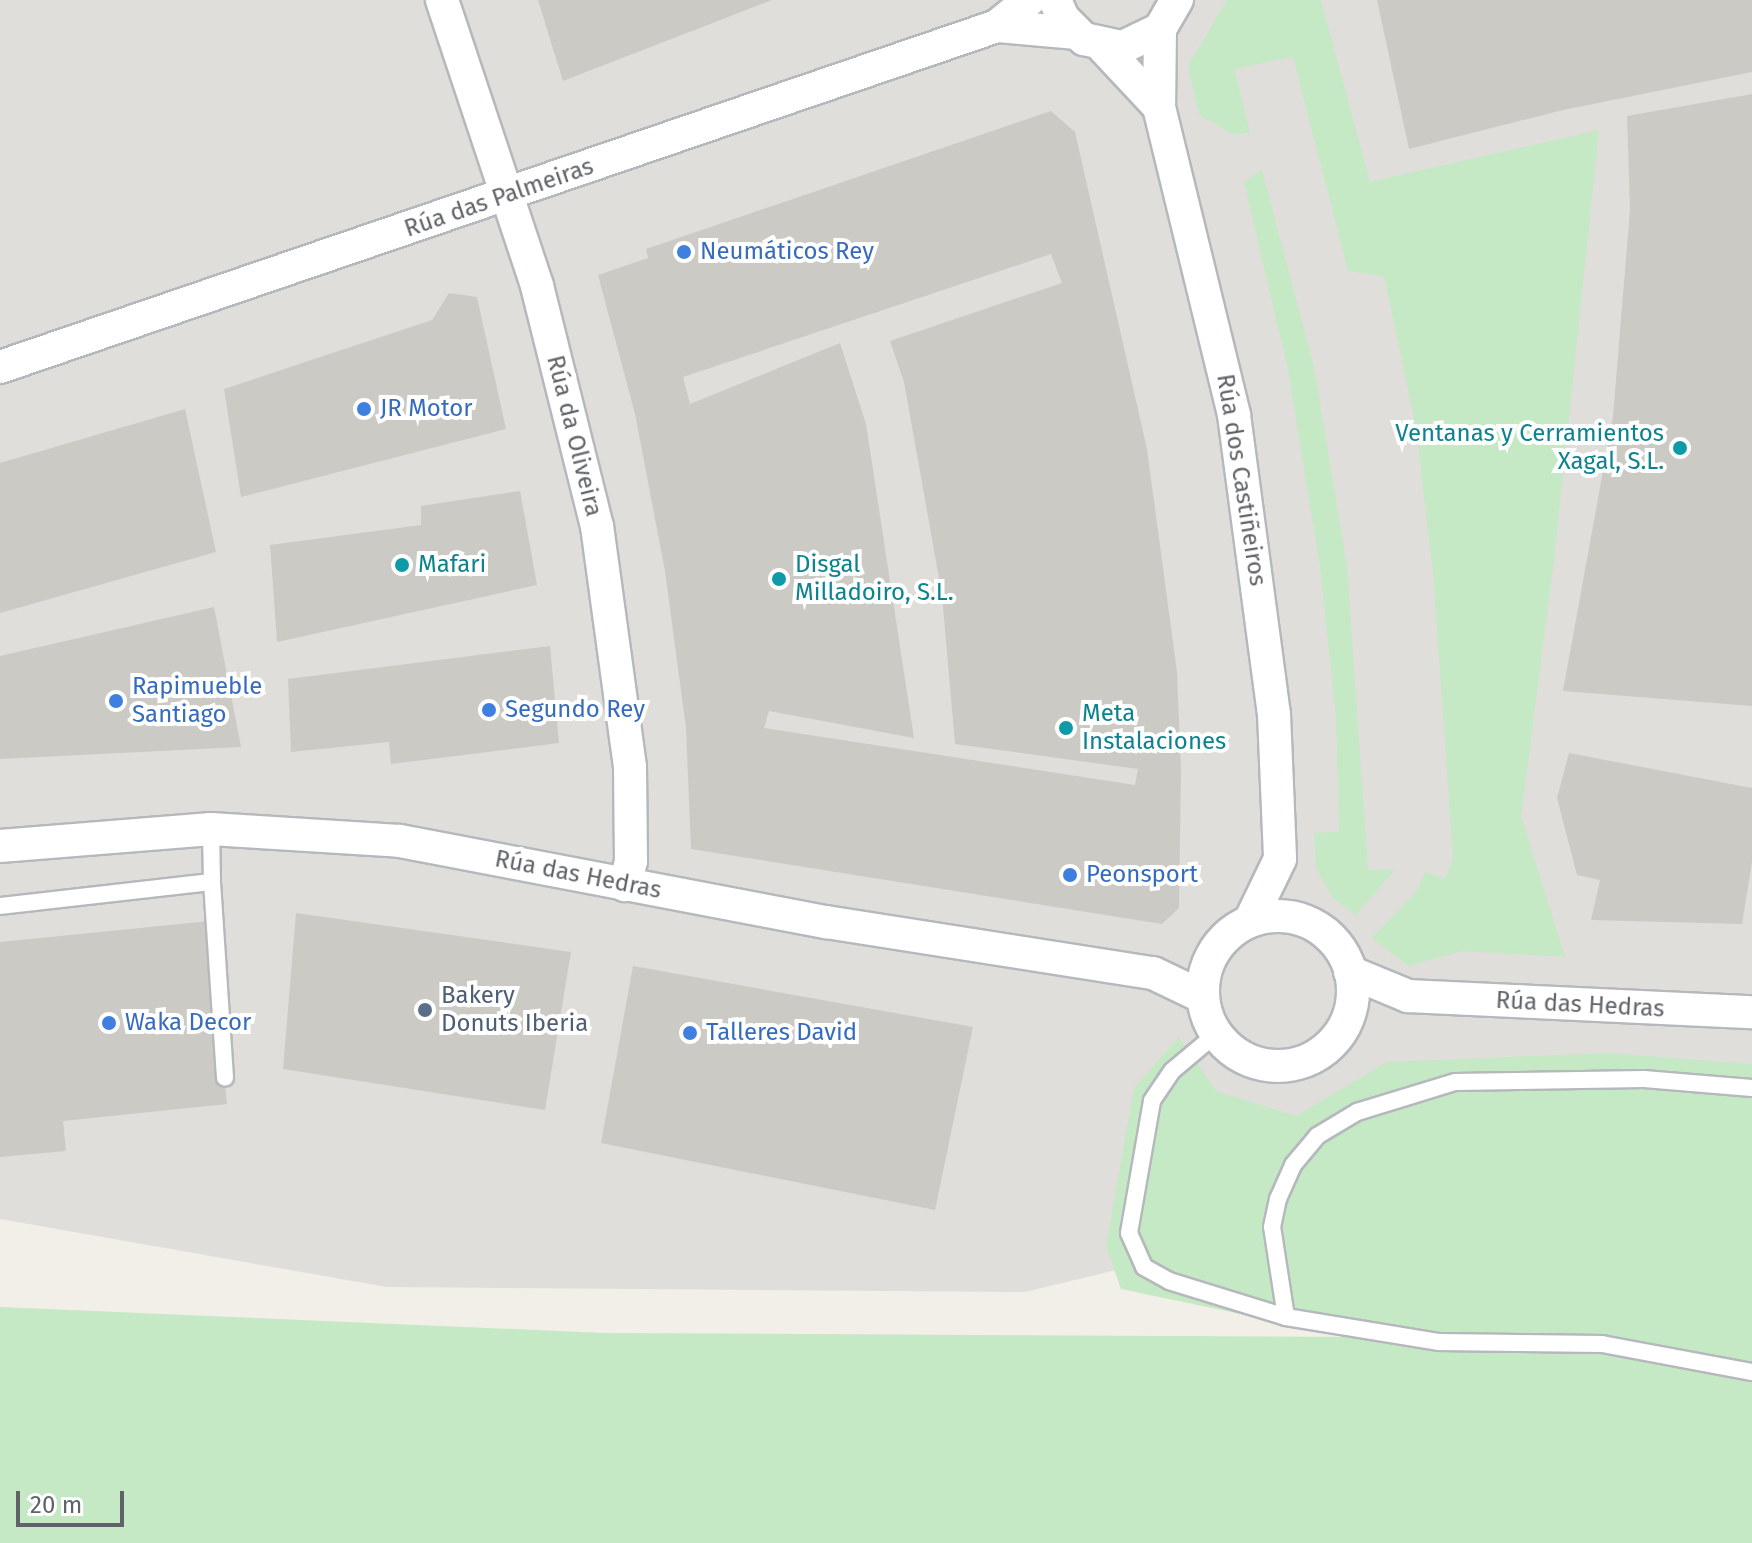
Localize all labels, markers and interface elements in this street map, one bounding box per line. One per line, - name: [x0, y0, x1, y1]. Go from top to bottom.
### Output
- street label: Rúa das Palmeiras: [401, 152, 597, 244]
- place label: Neumáticos Rey: [700, 238, 874, 266]
- marker: Neumáticos Rey: [675, 243, 693, 261]
- street label: Rúa da Oliveira: [540, 352, 608, 520]
- street label: Rúa dos Castiñeiros: [1210, 372, 1272, 588]
- place label: JR Motor: [380, 395, 472, 423]
- marker: JR Motor: [355, 400, 373, 418]
- place label: Ventanas y Cerramientos Xagal, S.L.: [1395, 420, 1664, 476]
- marker: Ventanas y Cerramientos Xagal, S.L.: [1671, 439, 1689, 457]
- place label: Mafari: [418, 551, 486, 579]
- place label: Disgal Milladoiro, S.L.: [795, 551, 954, 607]
- marker: Mafari: [393, 556, 411, 574]
- marker: Disgal Milladoiro, S.L.: [770, 570, 788, 588]
- place label: Rapimueble Santiago: [132, 673, 262, 729]
- marker: Rapimueble Santiago: [107, 692, 125, 710]
- place label: Segundo Rey: [505, 696, 645, 724]
- place label: Meta Instalaciones: [1082, 700, 1226, 756]
- marker: Segundo Rey: [480, 701, 498, 719]
- marker: Meta Instalaciones: [1057, 719, 1075, 737]
- street label: Rúa das Hedras: [492, 845, 664, 905]
- place label: Peonsport: [1086, 861, 1198, 889]
- marker: Peonsport: [1061, 866, 1079, 884]
- place label: Bakery Donuts Iberia: [441, 982, 588, 1038]
- street label: Rúa das Hedras: [1495, 986, 1665, 1024]
- marker: Bakery Donuts Iberia: [416, 1001, 434, 1019]
- place label: Waka Decor: [125, 1009, 251, 1037]
- marker: Waka Decor: [100, 1014, 118, 1032]
- place label: Talleres David: [706, 1019, 857, 1047]
- marker: Talleres David: [681, 1024, 699, 1042]
- scale bar: [20, 1475, 128, 1525]
- text: 20 m: [30, 1491, 82, 1519]

